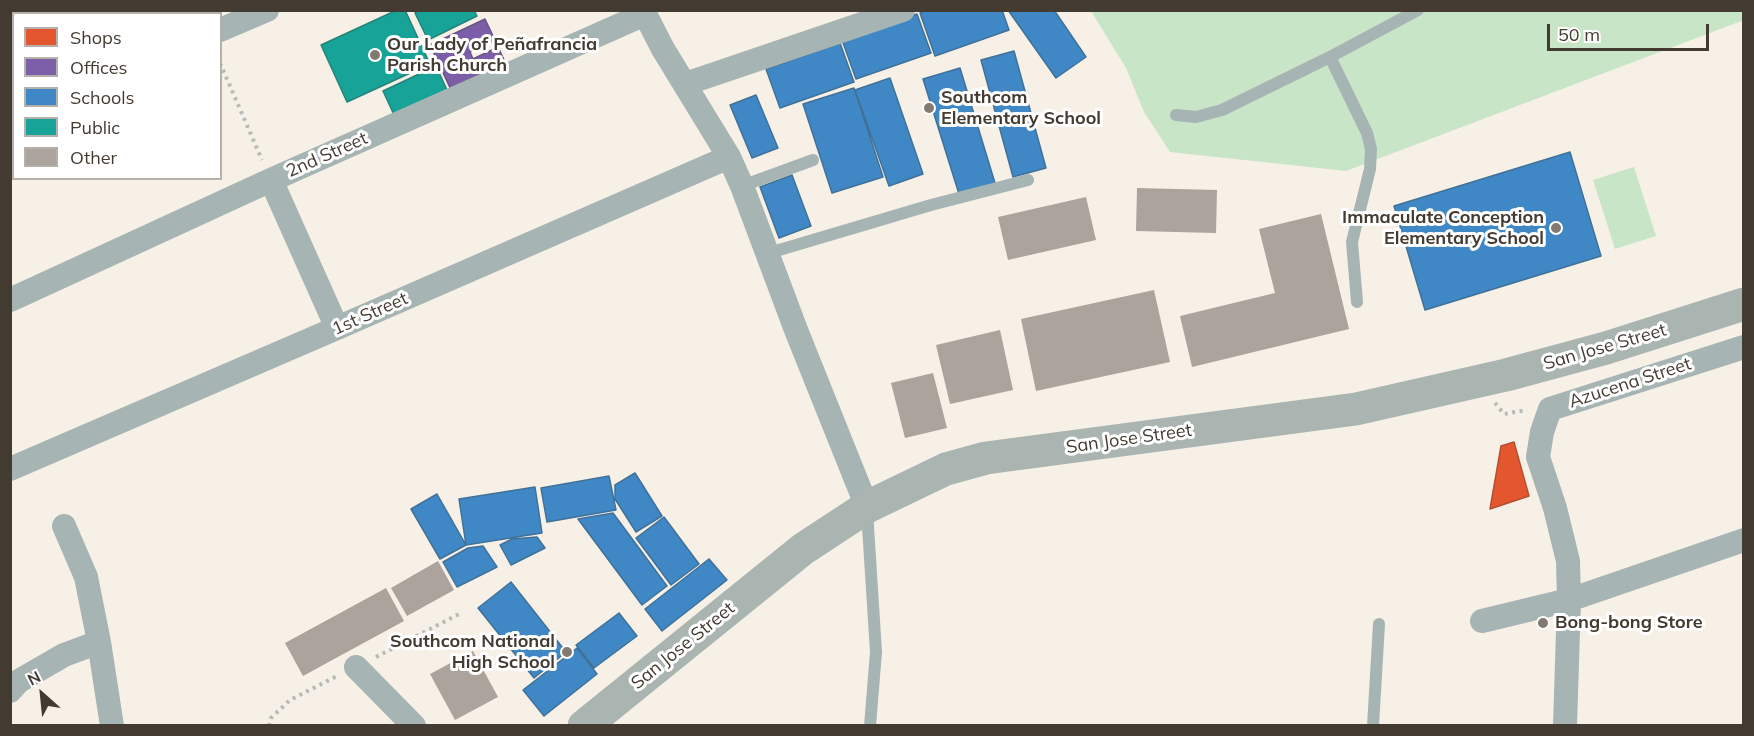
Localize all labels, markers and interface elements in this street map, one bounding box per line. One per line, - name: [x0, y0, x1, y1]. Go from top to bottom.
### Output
- legend: [12, 12, 222, 180]
- scale bar: [1550, 12, 1712, 50]
- text: 50 m: [1558, 23, 1600, 46]
- text: Shops: [70, 26, 122, 49]
- place label: Our Lady of Peñafrancia Parish Church: [387, 34, 597, 76]
- marker: Our Lady of Peñafrancia Parish Church: [368, 48, 382, 62]
- text: Offices: [70, 56, 127, 79]
- text: Schools: [70, 86, 134, 109]
- place label: Southcom Elementary School: [941, 87, 1101, 130]
- marker: Southcom Elementary School: [922, 101, 936, 115]
- text: Public: [70, 116, 120, 139]
- street label: 2nd Street: [283, 128, 371, 182]
- text: Other: [70, 146, 117, 169]
- place label: Immaculate Conception Elementary School: [1342, 207, 1544, 250]
- marker: Immaculate Conception Elementary School: [1549, 221, 1563, 235]
- street label: 1st Street: [329, 288, 411, 340]
- street label: San Jose Street: [1541, 319, 1669, 375]
- street label: Azucena Street: [1566, 353, 1694, 413]
- street label: San Jose Street: [1065, 419, 1193, 459]
- street label: San Jose Street: [627, 598, 739, 694]
- place label: Bong-bong Store: [1555, 612, 1703, 634]
- marker: Bong-bong Store: [1536, 616, 1550, 630]
- place label: Southcom National High School: [390, 631, 555, 674]
- marker: Southcom National High School: [560, 645, 574, 659]
- north arrow: [12, 664, 72, 724]
- text: N: [24, 666, 44, 690]

